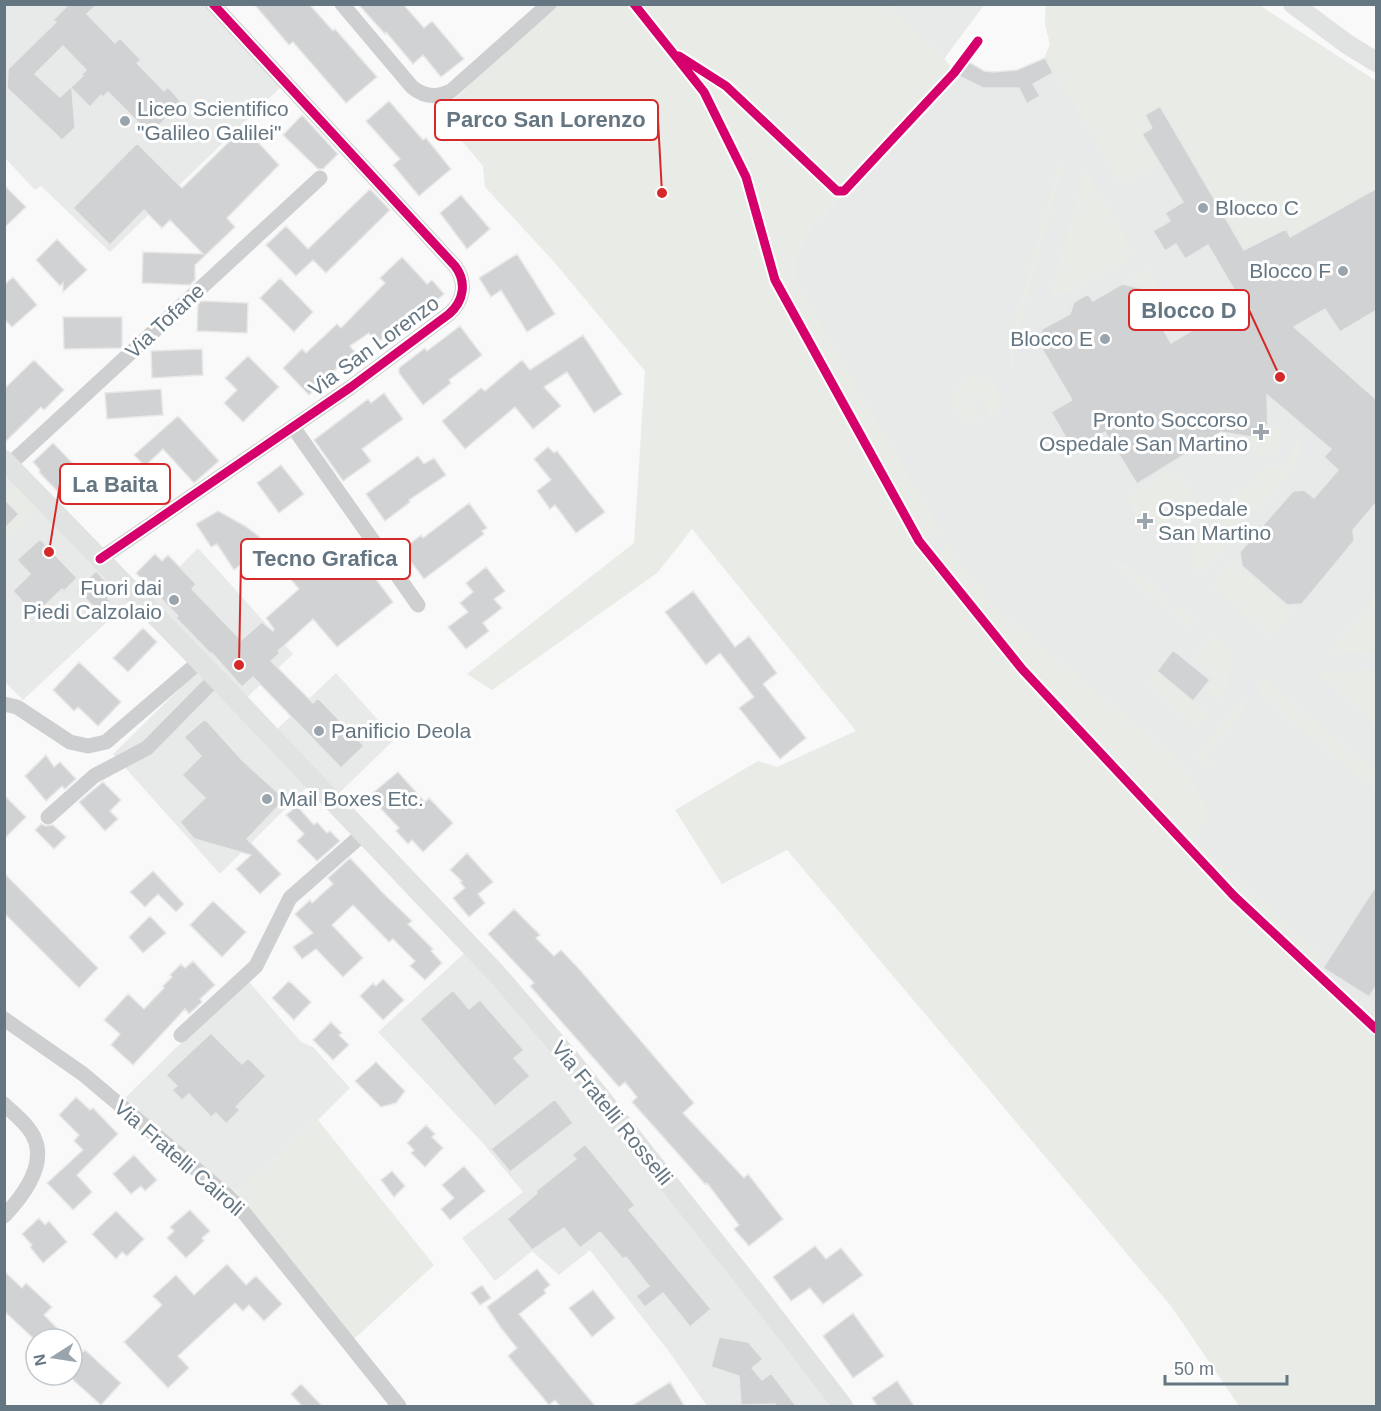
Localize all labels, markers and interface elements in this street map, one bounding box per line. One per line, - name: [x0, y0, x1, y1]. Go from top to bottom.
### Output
- place label: Liceo Scientifico "Galileo Galilei": [137, 97, 289, 144]
- callout: Parco San Lorenzo: [435, 100, 658, 140]
- text: Parco San Lorenzo: [446, 107, 646, 132]
- marker: Liceo Scientifico "Galileo Galilei": [118, 114, 132, 128]
- place label: Blocco C: [1215, 196, 1299, 219]
- marker: Blocco C: [1196, 201, 1210, 215]
- place label: Blocco F: [1249, 259, 1331, 282]
- marker: Blocco F: [1336, 264, 1350, 278]
- street label: Via Tofane: [121, 279, 209, 363]
- callout: Blocco D: [1129, 290, 1249, 330]
- street label: Via San Lorenzo: [304, 291, 443, 400]
- text: Blocco D: [1141, 298, 1237, 323]
- place label: Blocco E: [1010, 327, 1093, 350]
- marker: Blocco E: [1098, 332, 1112, 346]
- place label: Pronto Soccorso Ospedale San Martino: [1039, 408, 1248, 455]
- marker: Pronto Soccorso Ospedale San Martino: [1252, 423, 1270, 441]
- callout: La Baita: [60, 464, 170, 504]
- text: La Baita: [72, 472, 159, 497]
- place label: Ospedale San Martino: [1158, 497, 1271, 544]
- marker: Ospedale San Martino: [1136, 512, 1154, 530]
- callout: Tecno Grafica: [241, 539, 410, 579]
- text: Tecno Grafica: [252, 546, 398, 571]
- place label: Fuori dai Piedi Calzolaio: [23, 576, 162, 623]
- marker: Fuori dai Piedi Calzolaio: [167, 593, 181, 607]
- place label: Panificio Deola: [331, 719, 471, 742]
- marker: Panificio Deola: [312, 724, 326, 738]
- place label: Mail Boxes Etc.: [279, 787, 424, 810]
- marker: Mail Boxes Etc.: [260, 792, 274, 806]
- street label: Via Fratelli Rosselli: [547, 1036, 677, 1189]
- street label: Via Fratelli Cairoli: [110, 1095, 249, 1220]
- north arrow: [24, 1327, 84, 1387]
- scale bar: [1165, 1348, 1286, 1386]
- text: N: [30, 1353, 49, 1367]
- text: 50 m: [1174, 1359, 1214, 1379]

